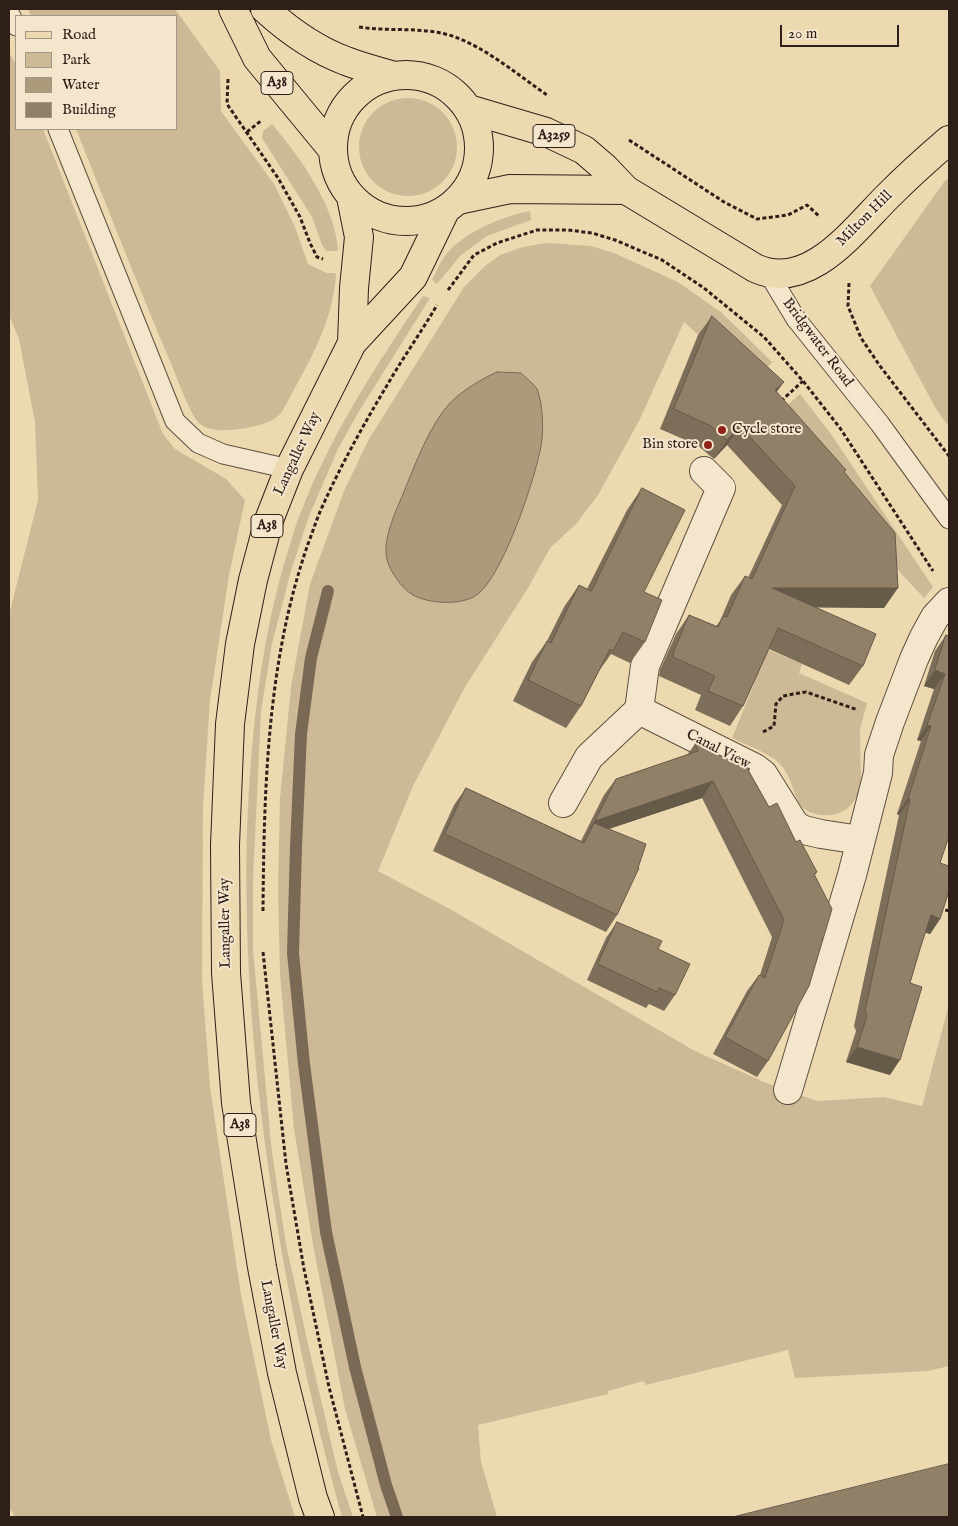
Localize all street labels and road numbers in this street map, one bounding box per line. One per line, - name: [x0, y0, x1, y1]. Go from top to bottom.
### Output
- road number: A38: [261, 72, 293, 95]
- road number: A3259: [533, 124, 575, 148]
- street label: Milton Hill: [833, 187, 897, 251]
- street label: Bridgwater Road: [778, 295, 856, 391]
- street label: Langaller Way: [271, 409, 325, 499]
- road number: A38: [251, 514, 283, 538]
- street label: Canal View: [683, 726, 753, 774]
- street label: Langaller Way: [216, 878, 236, 968]
- road number: A38: [224, 1114, 256, 1136]
- street label: Langaller Way: [256, 1279, 290, 1371]

